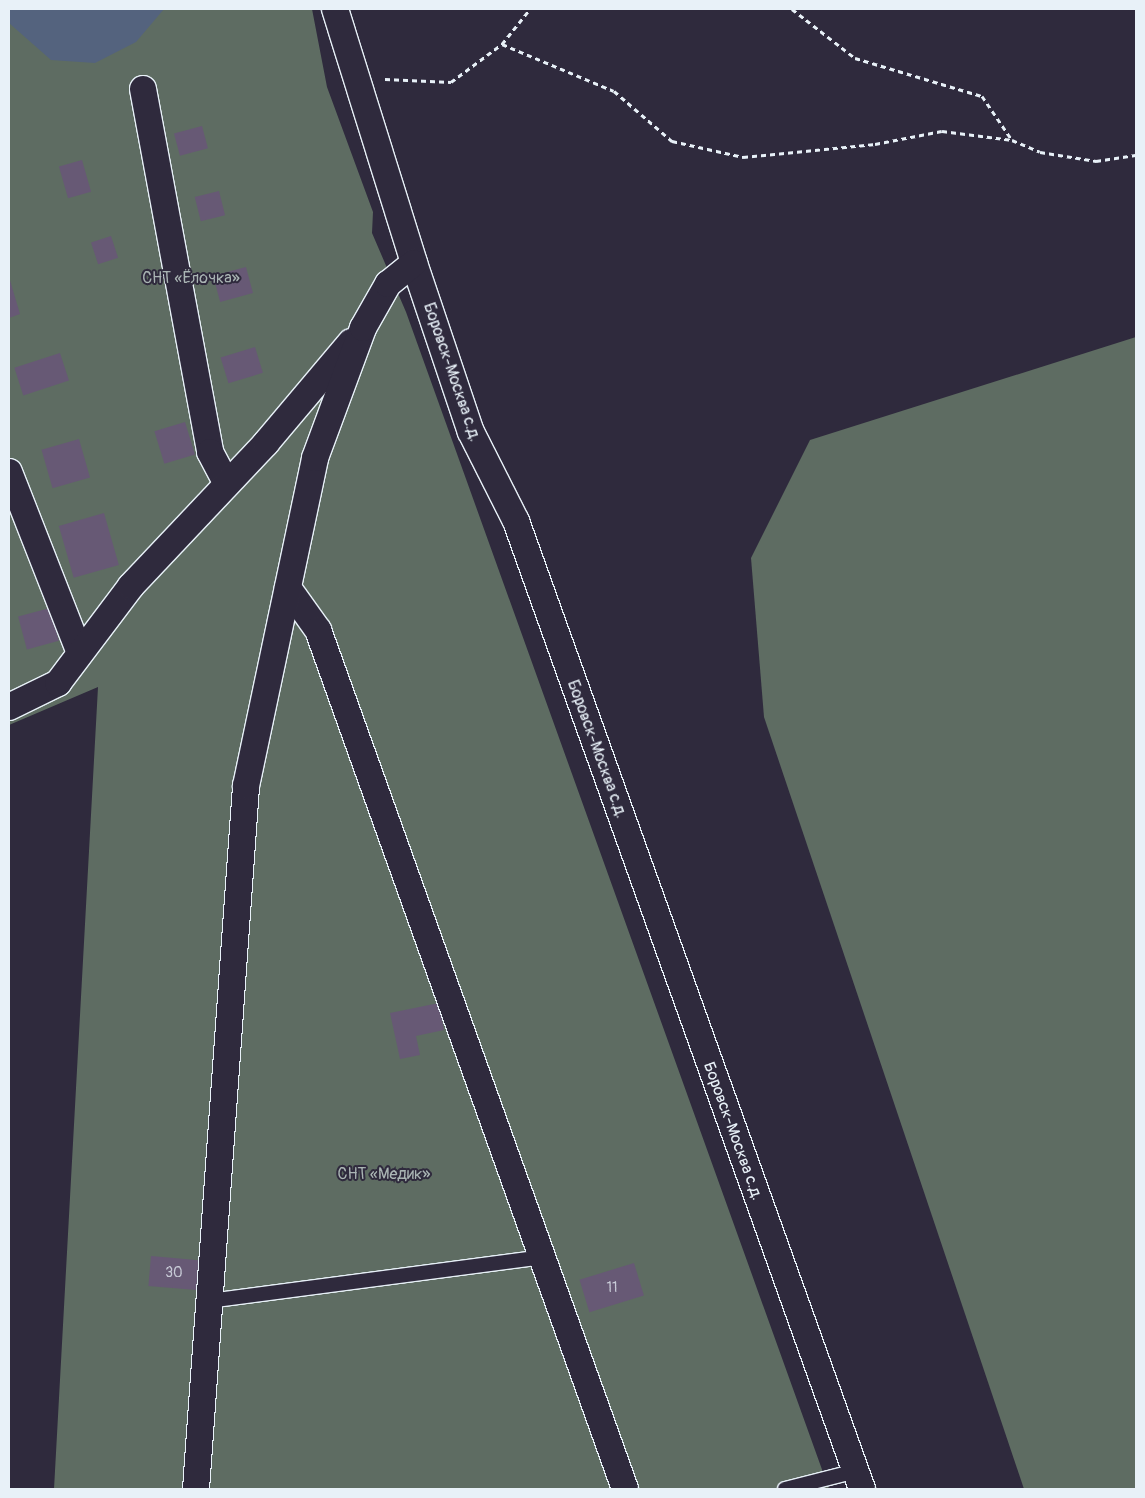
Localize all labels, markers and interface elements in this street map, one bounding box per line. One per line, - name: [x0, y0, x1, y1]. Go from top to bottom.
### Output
- park label: СНТ «Ёлочка»: [142, 268, 240, 288]
- street label: Боровск-Москва с.д.: [419, 300, 485, 444]
- street label: Боровск-Москва с.д.: [563, 677, 631, 821]
- street label: Боровск-Москва с.д.: [699, 1059, 767, 1203]
- park label: СНТ «Медик»: [338, 1164, 430, 1184]
- house number: 30: [165, 1265, 183, 1281]
- house number: 11: [607, 1280, 617, 1296]

